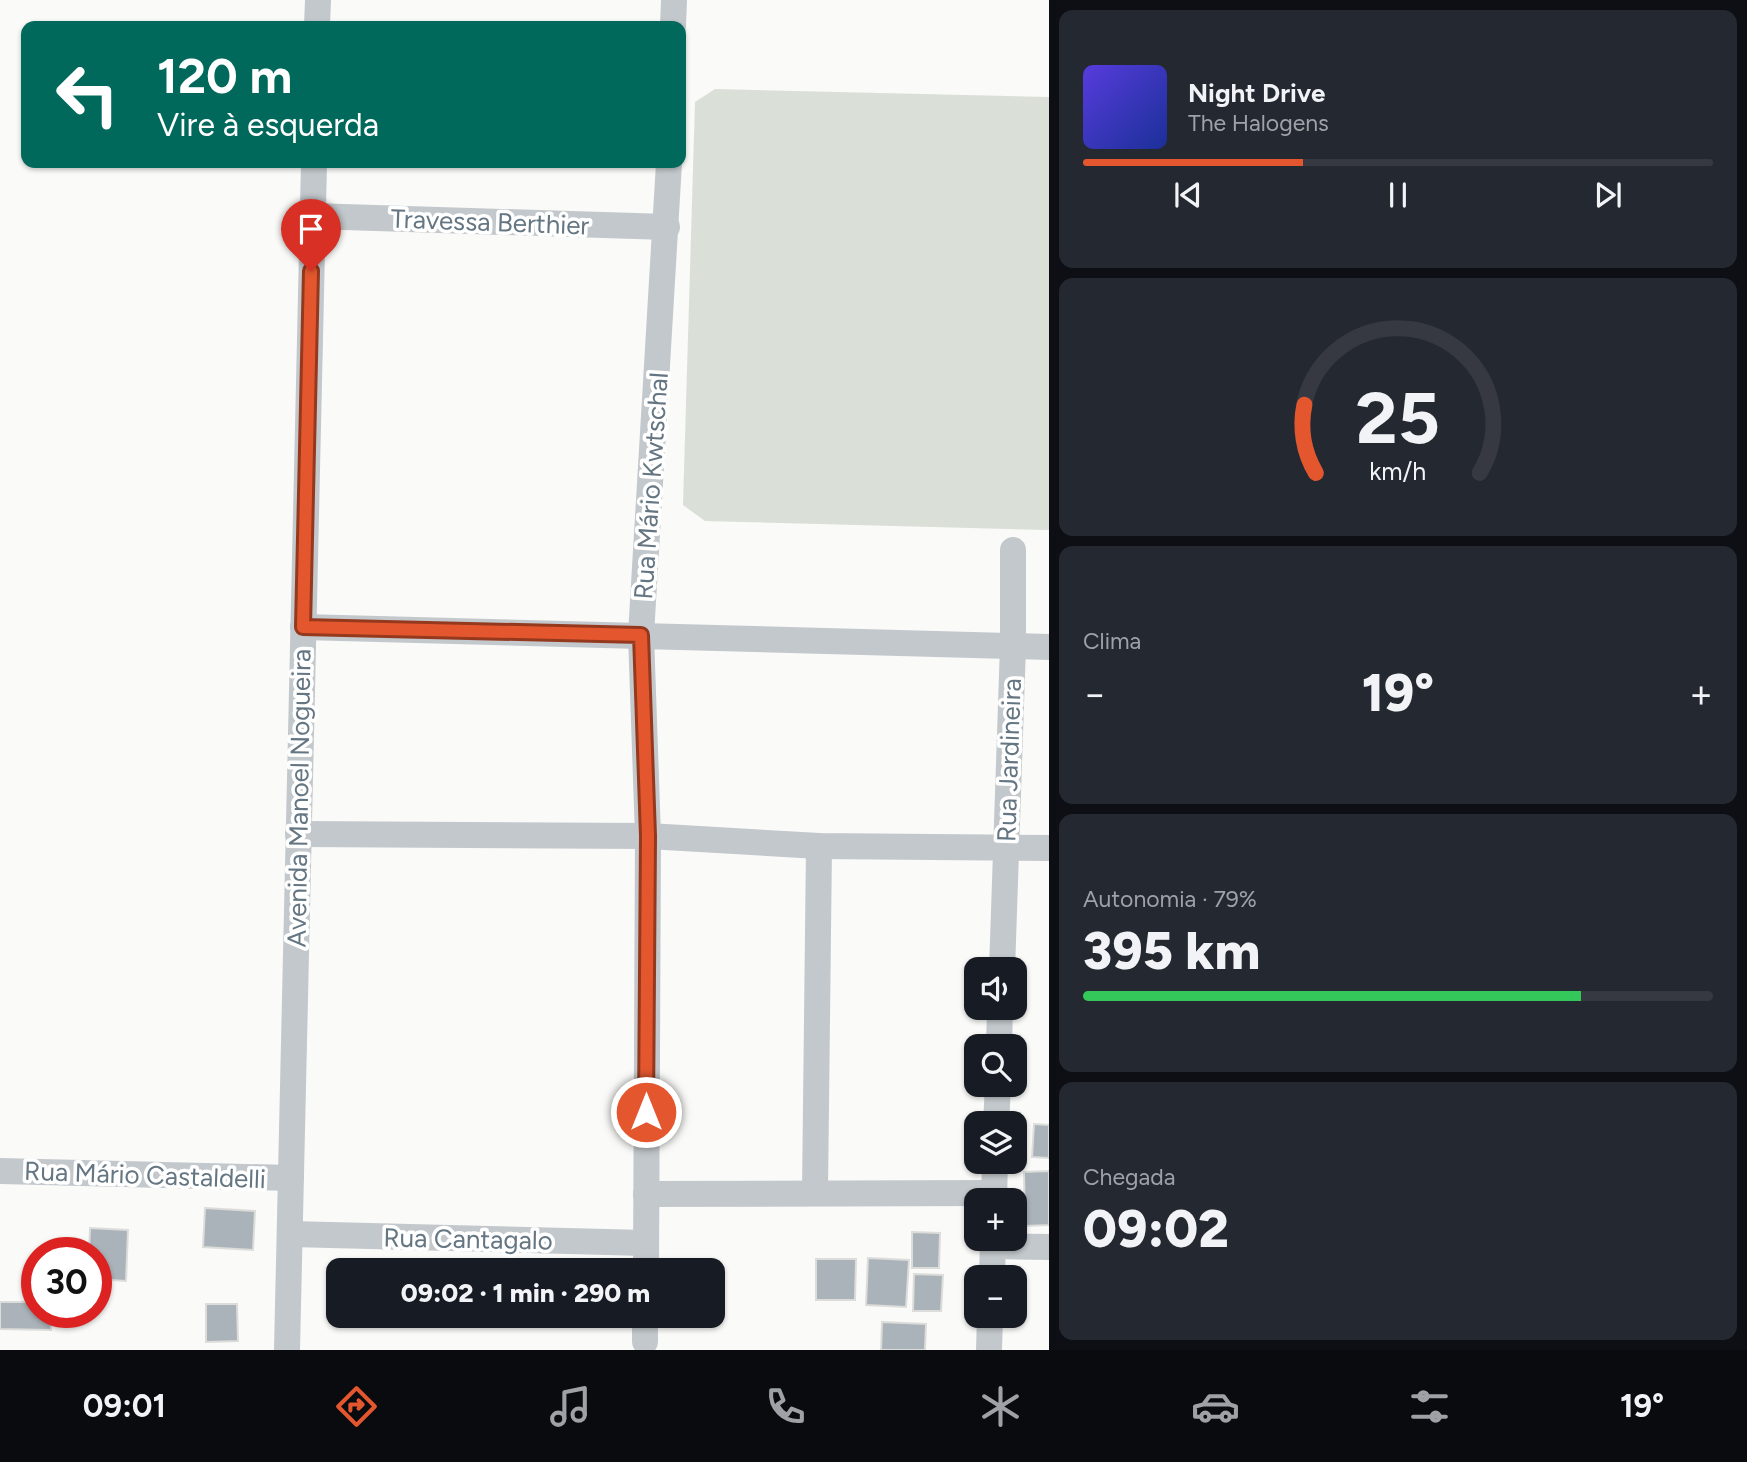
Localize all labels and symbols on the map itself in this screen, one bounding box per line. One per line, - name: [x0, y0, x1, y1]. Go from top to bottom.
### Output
- pin: [281, 199, 341, 271]
- street label: Travessa Berthier: [390, 203, 590, 241]
- street label: Rua Mário Kwtschal: [627, 371, 675, 601]
- street label: Avenida Manoel Nogueira: [280, 648, 318, 948]
- street label: Rua Jardineira: [990, 678, 1028, 842]
- position arrow: [609, 1075, 683, 1149]
- street label: Rua Mário Castaldelli: [24, 1155, 266, 1195]
- street label: Rua Cantagalo: [383, 1222, 553, 1256]
- speed limit sign: 30: [21, 1237, 112, 1328]

